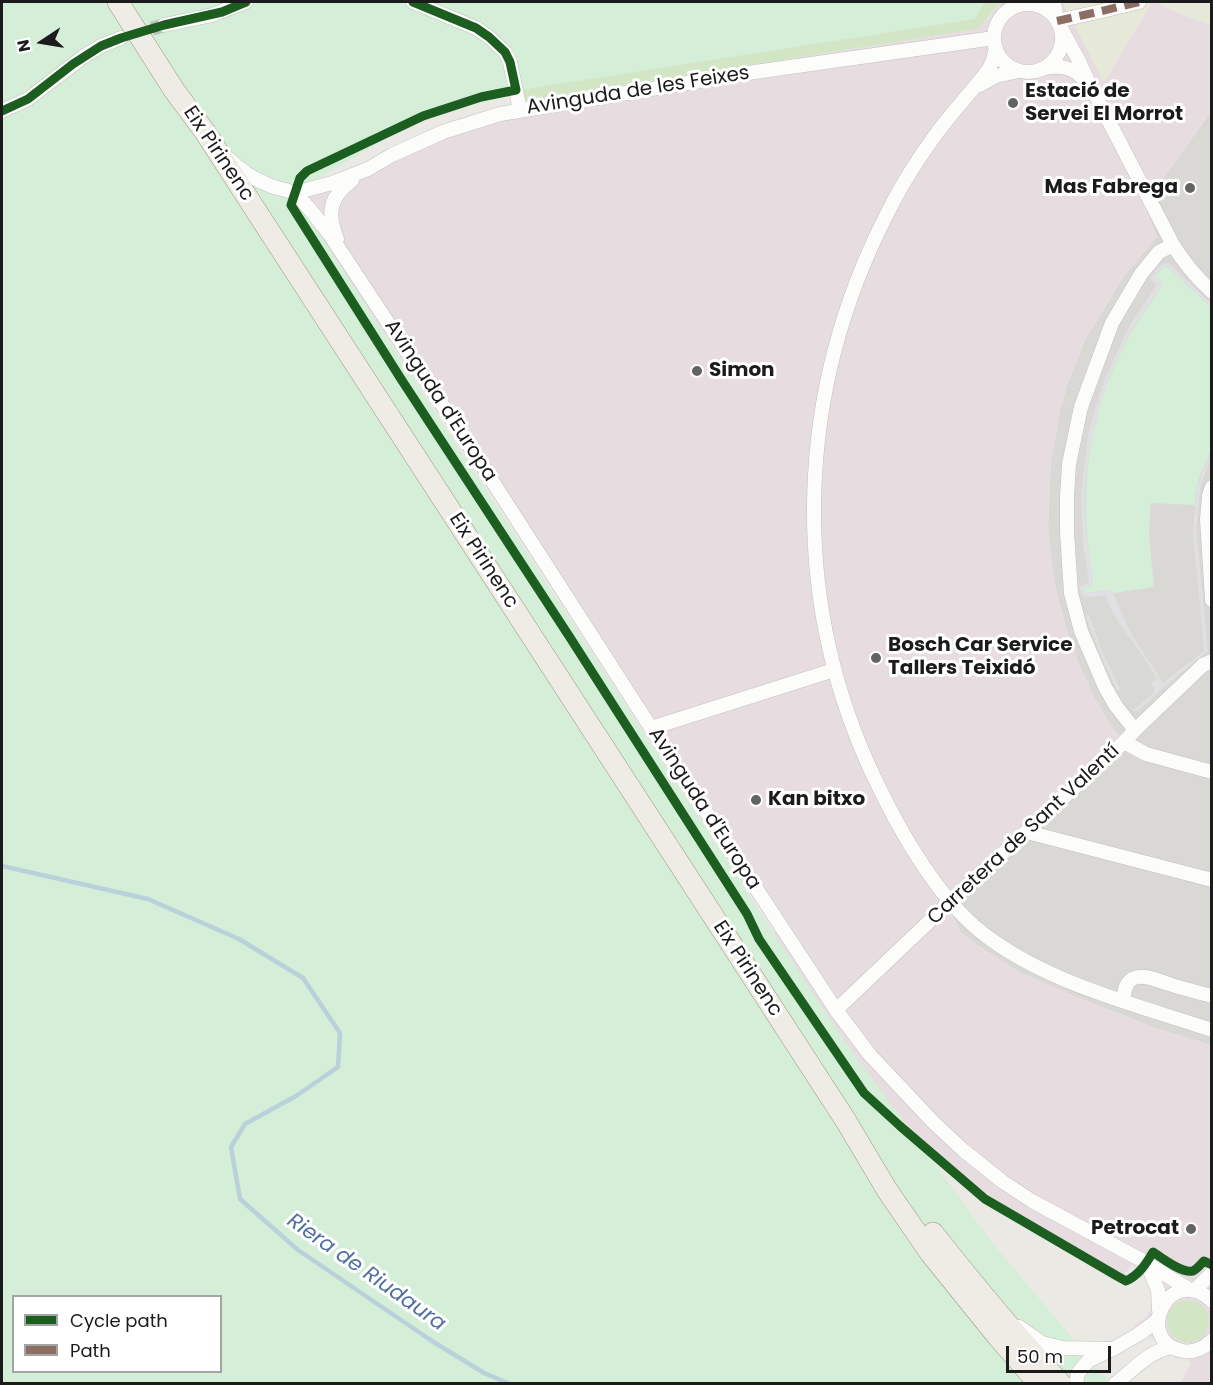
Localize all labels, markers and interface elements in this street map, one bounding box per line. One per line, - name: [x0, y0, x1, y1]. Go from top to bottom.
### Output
- north arrow: [12, 12, 72, 72]
- text: N: [11, 38, 36, 54]
- street label: Avinguda de les Feixes: [525, 62, 751, 120]
- place label: Estació de Servei El Morrot: [1025, 80, 1183, 127]
- marker: Estació de Servei El Morrot: [1006, 96, 1020, 110]
- street label: Eix Pirinenc: [178, 102, 258, 206]
- place label: Mas Fabrega: [1045, 176, 1178, 200]
- marker: Mas Fabrega: [1183, 181, 1197, 195]
- street label: Avinguda d'Europa: [379, 316, 501, 486]
- place label: Simon: [709, 359, 775, 383]
- marker: Simon: [690, 364, 704, 378]
- street label: Eix Pirinenc: [443, 509, 523, 613]
- place label: Bosch Car Service Tallers Teixidó: [888, 634, 1073, 681]
- marker: Bosch Car Service Tallers Teixidó: [869, 651, 883, 665]
- street label: Avinguda d'Europa: [643, 724, 765, 894]
- street label: Carretera de Sant Valentí: [923, 740, 1125, 930]
- place label: Kan bitxo: [768, 788, 865, 812]
- marker: Kan bitxo: [749, 793, 763, 807]
- street label: Eix Pirinenc: [707, 917, 787, 1021]
- water label: Riera de Riudaura: [282, 1209, 450, 1337]
- place label: Petrocat: [1091, 1217, 1179, 1241]
- marker: Petrocat: [1184, 1222, 1198, 1236]
- legend: [12, 1295, 222, 1373]
- text: Cycle path: [70, 1308, 168, 1333]
- scale bar: [1009, 1334, 1114, 1372]
- text: Path: [70, 1338, 111, 1363]
- text: 50 m: [1017, 1344, 1063, 1369]

